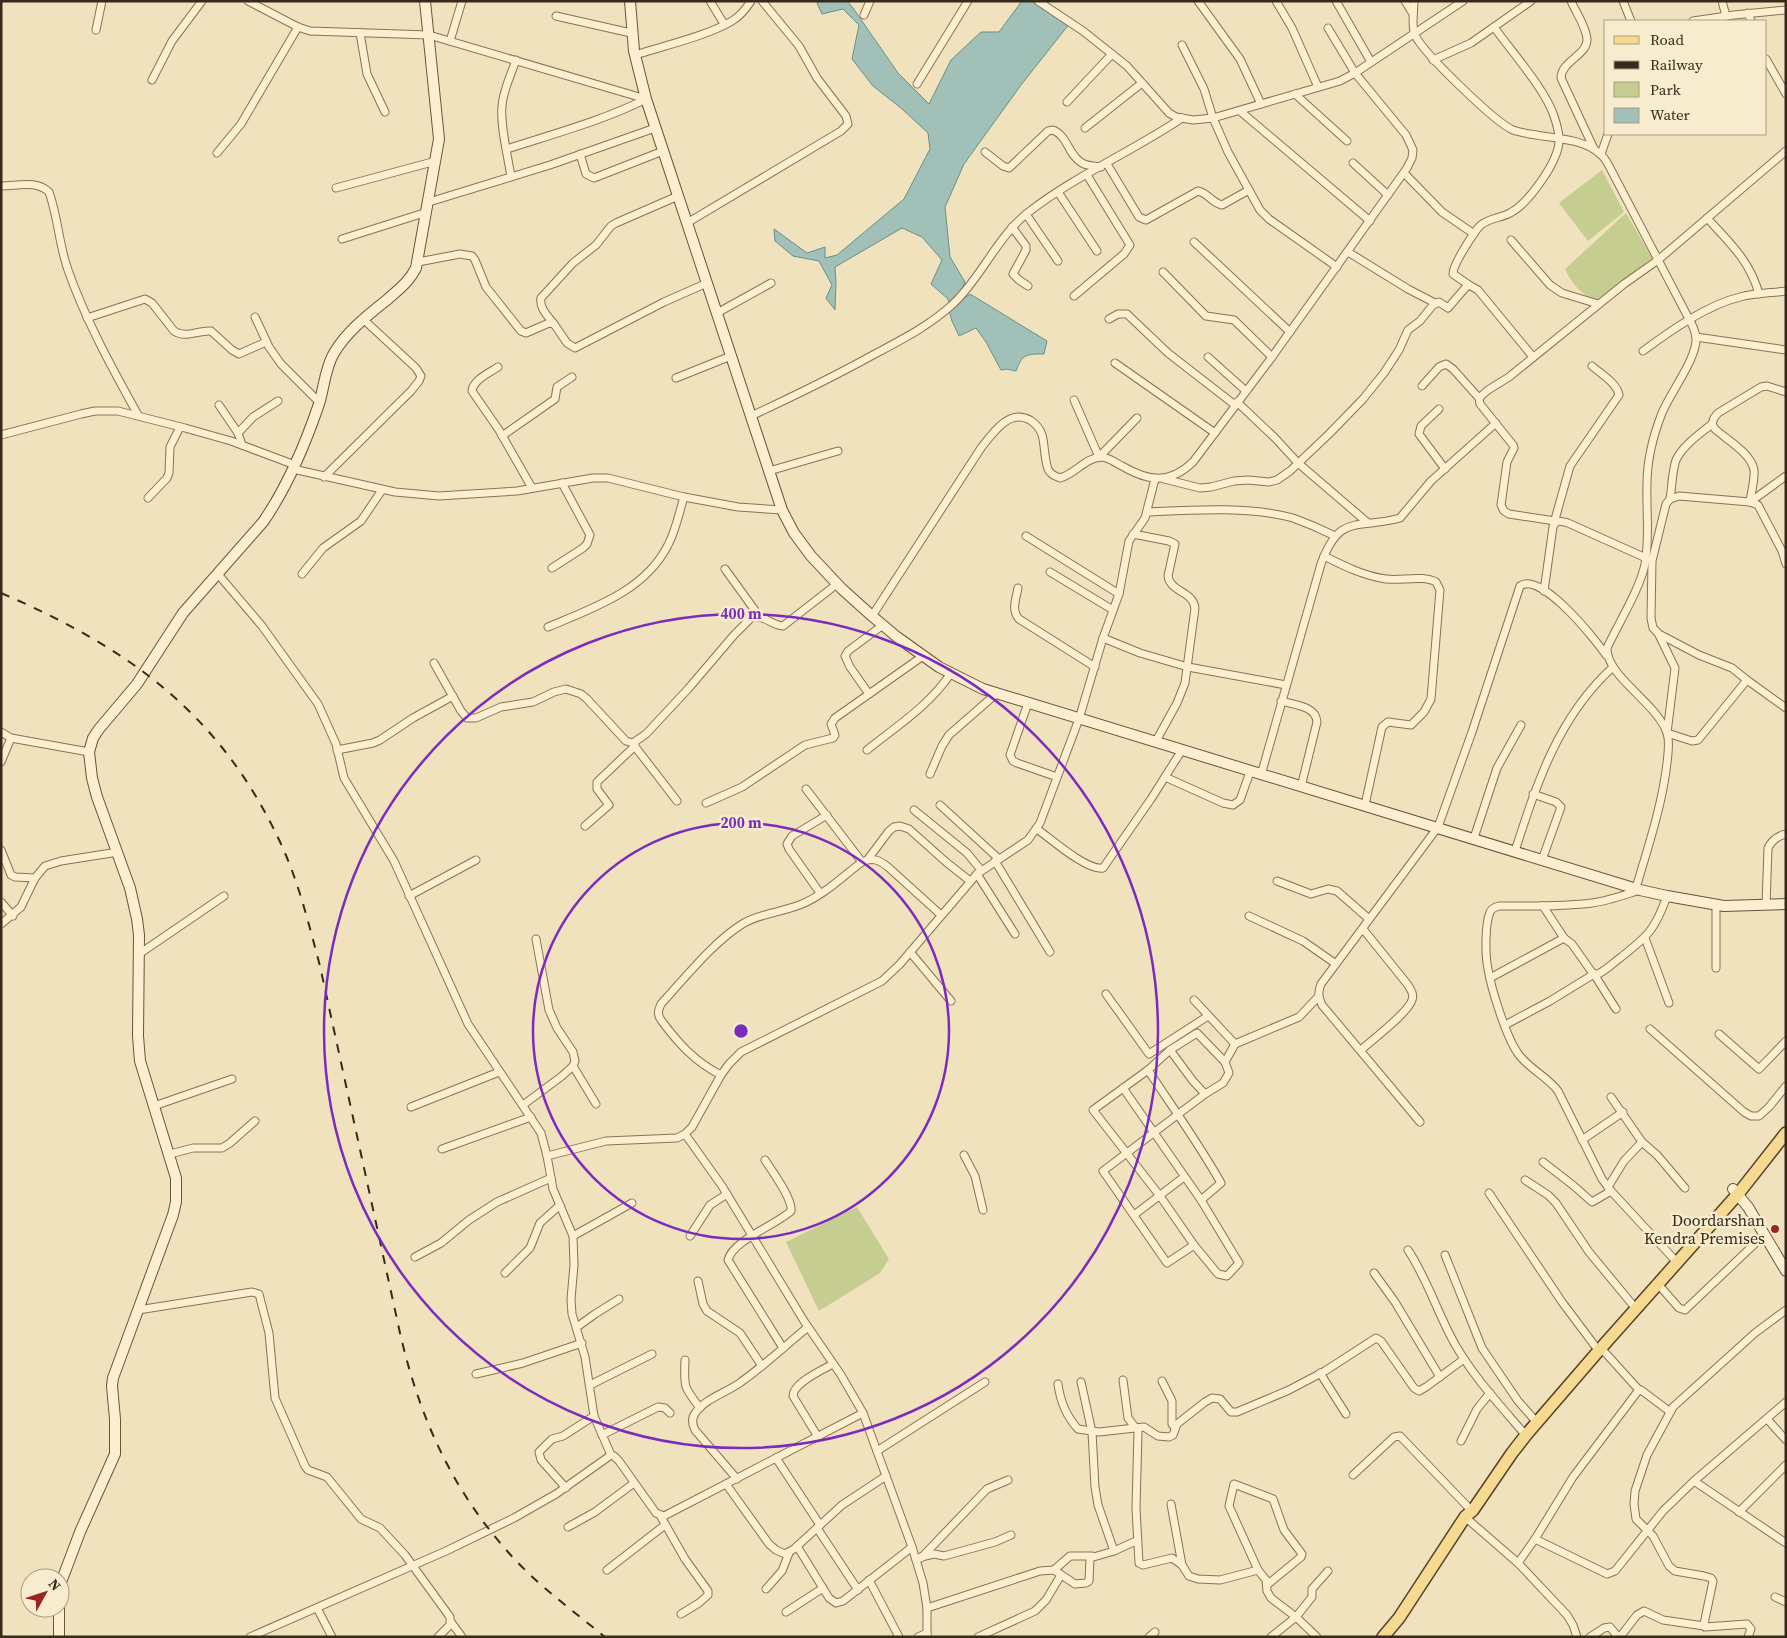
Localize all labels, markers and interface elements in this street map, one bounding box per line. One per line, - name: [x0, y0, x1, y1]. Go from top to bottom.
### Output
- legend: [1604, 20, 1767, 135]
- text: Road: [1650, 29, 1684, 50]
- text: Railway: [1650, 54, 1703, 75]
- text: Park: [1650, 79, 1682, 100]
- text: Water: [1650, 104, 1691, 125]
- text: 400 m: [720, 603, 762, 624]
- text: 200 m: [720, 812, 762, 833]
- centre of rings: [732, 1022, 750, 1040]
- place label: Doordarshan Kendra Premises: [1644, 1209, 1765, 1249]
- marker: Doordarshan Kendra Premises: [1769, 1223, 1781, 1235]
- north arrow: [20, 1568, 70, 1618]
- text: N: [44, 1574, 66, 1595]

